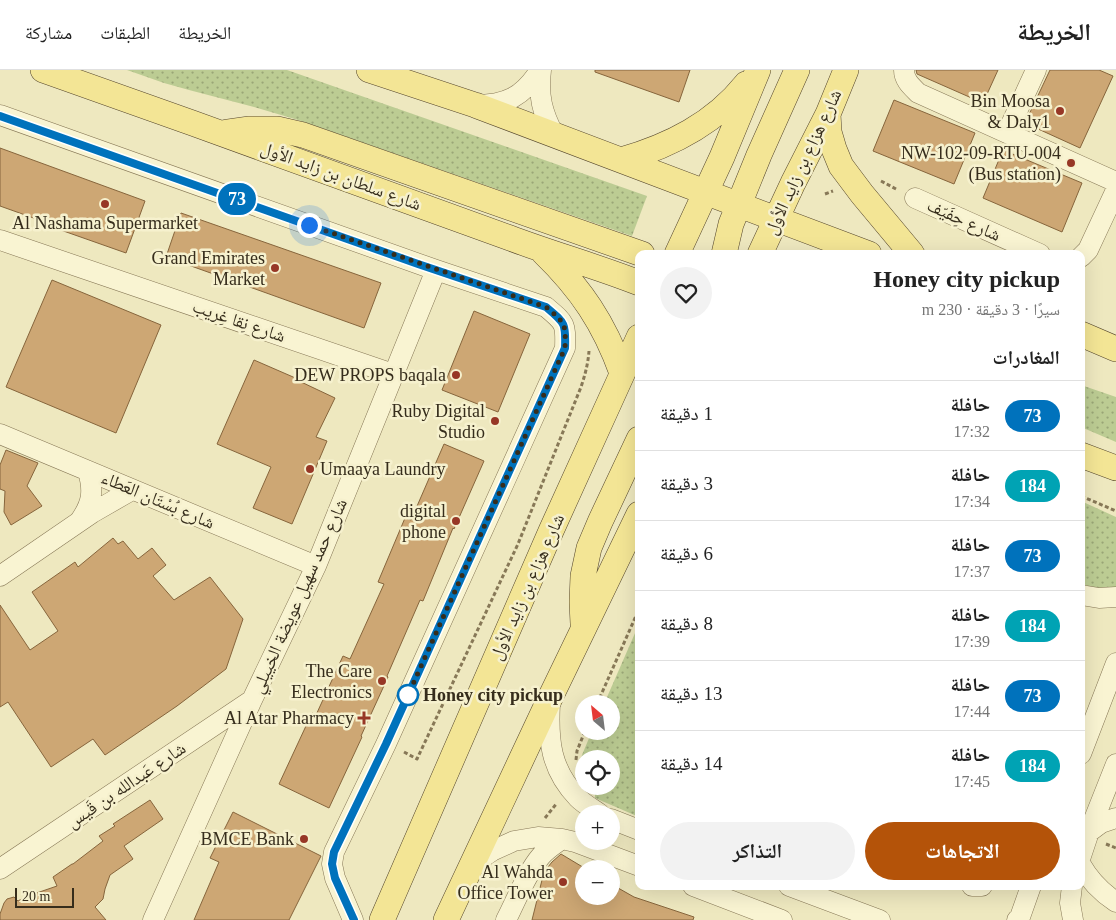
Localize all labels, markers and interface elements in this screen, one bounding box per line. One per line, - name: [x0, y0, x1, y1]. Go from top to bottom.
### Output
- text: الخريطة: [1017, 19, 1091, 45]
- text: مشاركة: [25, 23, 72, 43]
- text: الطبقات: [100, 23, 150, 43]
- text: الخريطة: [178, 23, 231, 43]
- street label: شارع هزاع بن زايد الأول: [761, 86, 846, 238]
- place label: Bin Moosa & Daly1: [970, 91, 1050, 132]
- marker: Bin Moosa & Daly1: [1054, 105, 1066, 117]
- street label: شارع سلطان بن زايد الأول: [258, 138, 424, 215]
- place label: NW-102-09-RTU-004 (Bus station): [901, 143, 1061, 185]
- marker: NW-102-09-RTU-004 (Bus station): [1065, 157, 1077, 169]
- line badge: 73: [214, 183, 260, 215]
- text: 73: [228, 189, 246, 209]
- street label: شارع حِفَيّف: [924, 195, 1004, 246]
- marker: Al Nashama Supermarket: [99, 198, 111, 210]
- place label: Al Nashama Supermarket: [12, 213, 198, 233]
- your location: [297, 213, 322, 238]
- place label: Grand Emirates Market: [152, 248, 265, 289]
- marker: Grand Emirates Market: [269, 262, 281, 274]
- text: Honey city pickup: [873, 266, 1060, 292]
- button: heart: [660, 267, 712, 319]
- street label: شارع نِقا غِريب: [190, 296, 288, 347]
- text: سيرًا · 3 دقيقة · 230 m: [922, 301, 1060, 318]
- text: المغادرات: [993, 347, 1060, 368]
- place label: DEW PROPS baqala: [294, 365, 446, 385]
- marker: DEW PROPS baqala: [450, 369, 462, 381]
- text: حافلة: [951, 394, 990, 415]
- place label: Ruby Digital Studio: [392, 401, 485, 442]
- text: 1 دقيقة: [660, 403, 713, 424]
- text: 73: [1024, 406, 1042, 426]
- marker: Ruby Digital Studio: [489, 415, 501, 427]
- text: 17:32: [954, 423, 990, 440]
- place label: Umaaya Laundry: [320, 459, 445, 479]
- marker: Umaaya Laundry: [304, 463, 316, 475]
- text: حافلة: [951, 464, 990, 485]
- street label: شارع بُسْتَان العَطاء: [98, 467, 218, 534]
- text: 3 دقيقة: [660, 473, 713, 494]
- text: 184: [1019, 476, 1046, 496]
- text: 17:34: [954, 493, 990, 510]
- street label: شارع حمد سهيل عويضة الخييلي: [247, 496, 355, 698]
- place label: digital phone: [400, 501, 446, 542]
- street label: شارع هزاع بن زايد الأول: [486, 511, 569, 664]
- marker: digital phone: [450, 515, 462, 527]
- text: حافلة: [951, 534, 990, 555]
- text: 6 دقيقة: [660, 543, 713, 564]
- text: 73: [1024, 546, 1042, 566]
- text: 17:37: [954, 563, 990, 580]
- text: حافلة: [951, 604, 990, 625]
- text: 8 دقيقة: [660, 613, 713, 634]
- text: 184: [1019, 616, 1046, 636]
- text: 17:39: [954, 633, 990, 650]
- place label: The Care Electronics: [291, 661, 372, 702]
- text: حافلة: [951, 674, 990, 695]
- marker: The Care Electronics: [376, 675, 388, 687]
- text: 13 دقيقة: [660, 683, 722, 704]
- marker: Honey city pickup: [397, 684, 419, 706]
- place label: Honey city pickup: [423, 685, 563, 705]
- text: 73: [1024, 686, 1042, 706]
- north arrow: [575, 695, 620, 740]
- map controls: [575, 695, 620, 905]
- text: 17:44: [954, 703, 990, 720]
- place label: Al Atar Pharmacy: [224, 708, 354, 728]
- marker: Al Atar Pharmacy: [358, 712, 370, 724]
- street label: شارع عَبدالله بن قَيس: [63, 738, 190, 833]
- text: حافلة: [951, 744, 990, 765]
- button: locate: [575, 750, 620, 795]
- text: 14 دقيقة: [660, 753, 722, 774]
- text: 184: [1019, 756, 1046, 776]
- text: 17:45: [954, 773, 990, 790]
- button: +: [575, 805, 620, 850]
- button: التذاكر: [660, 822, 855, 880]
- button: الاتجاهات: [865, 822, 1060, 880]
- place label: BMCE Bank: [200, 829, 294, 849]
- marker: BMCE Bank: [298, 833, 310, 845]
- button: −: [575, 860, 620, 905]
- place label: Al Wahda Office Tower: [457, 862, 553, 903]
- marker: Al Wahda Office Tower: [557, 876, 569, 888]
- scale bar: [15, 885, 74, 908]
- text: 20 m: [22, 889, 50, 904]

